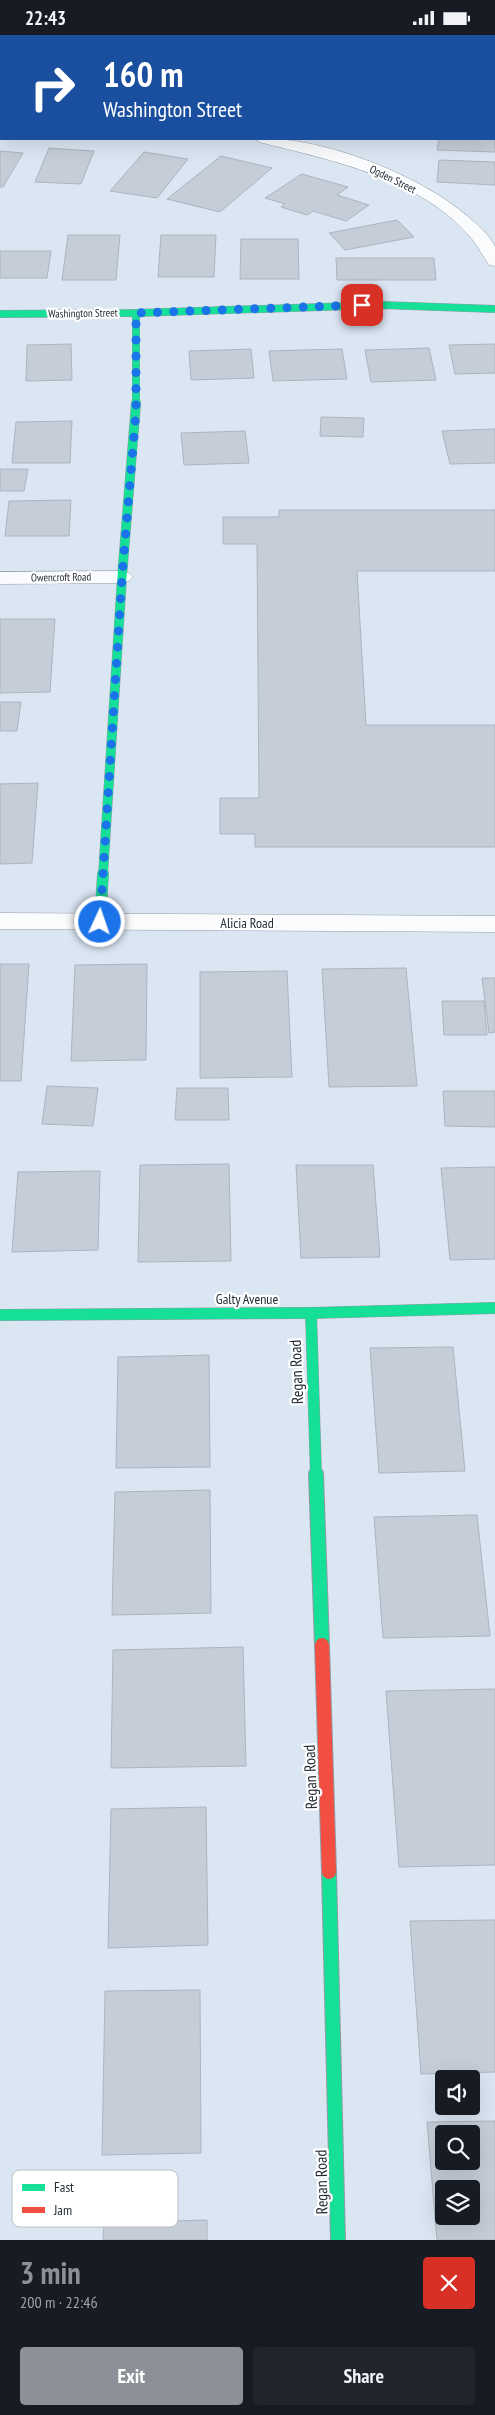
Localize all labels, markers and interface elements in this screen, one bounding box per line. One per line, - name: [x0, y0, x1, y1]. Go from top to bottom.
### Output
- text: 22:43: [25, 6, 66, 30]
- text: 160 m: [103, 51, 184, 97]
- icon: right: [20, 55, 85, 120]
- text: Washington Street: [103, 95, 242, 123]
- street label: Ogden Street: [367, 162, 419, 196]
- pin: [341, 284, 383, 326]
- icon: arrive: [348, 291, 376, 319]
- street label: Washington Street: [48, 305, 118, 321]
- street label: Owencroft Road: [31, 569, 91, 585]
- position arrow: [73, 895, 125, 947]
- street label: Alicia Road: [220, 914, 274, 932]
- street label: Galty Avenue: [216, 1290, 278, 1308]
- street label: Regan Road: [285, 1339, 307, 1405]
- street label: Regan Road: [299, 1744, 321, 1810]
- map controls: [435, 2070, 480, 2225]
- button: sound: [435, 2070, 480, 2115]
- button: search: [435, 2125, 480, 2170]
- street label: Regan Road: [310, 2149, 332, 2214]
- legend: [12, 2170, 178, 2227]
- text: Fast: [54, 2178, 74, 2196]
- button: layers: [435, 2180, 480, 2225]
- text: Jam: [53, 2201, 72, 2219]
- text: 3 min: [20, 2253, 81, 2292]
- button: close: [423, 2257, 475, 2309]
- text: 200 m · 22:46: [20, 2292, 98, 2312]
- button: Exit: [20, 2347, 243, 2405]
- button: Share: [253, 2347, 475, 2405]

